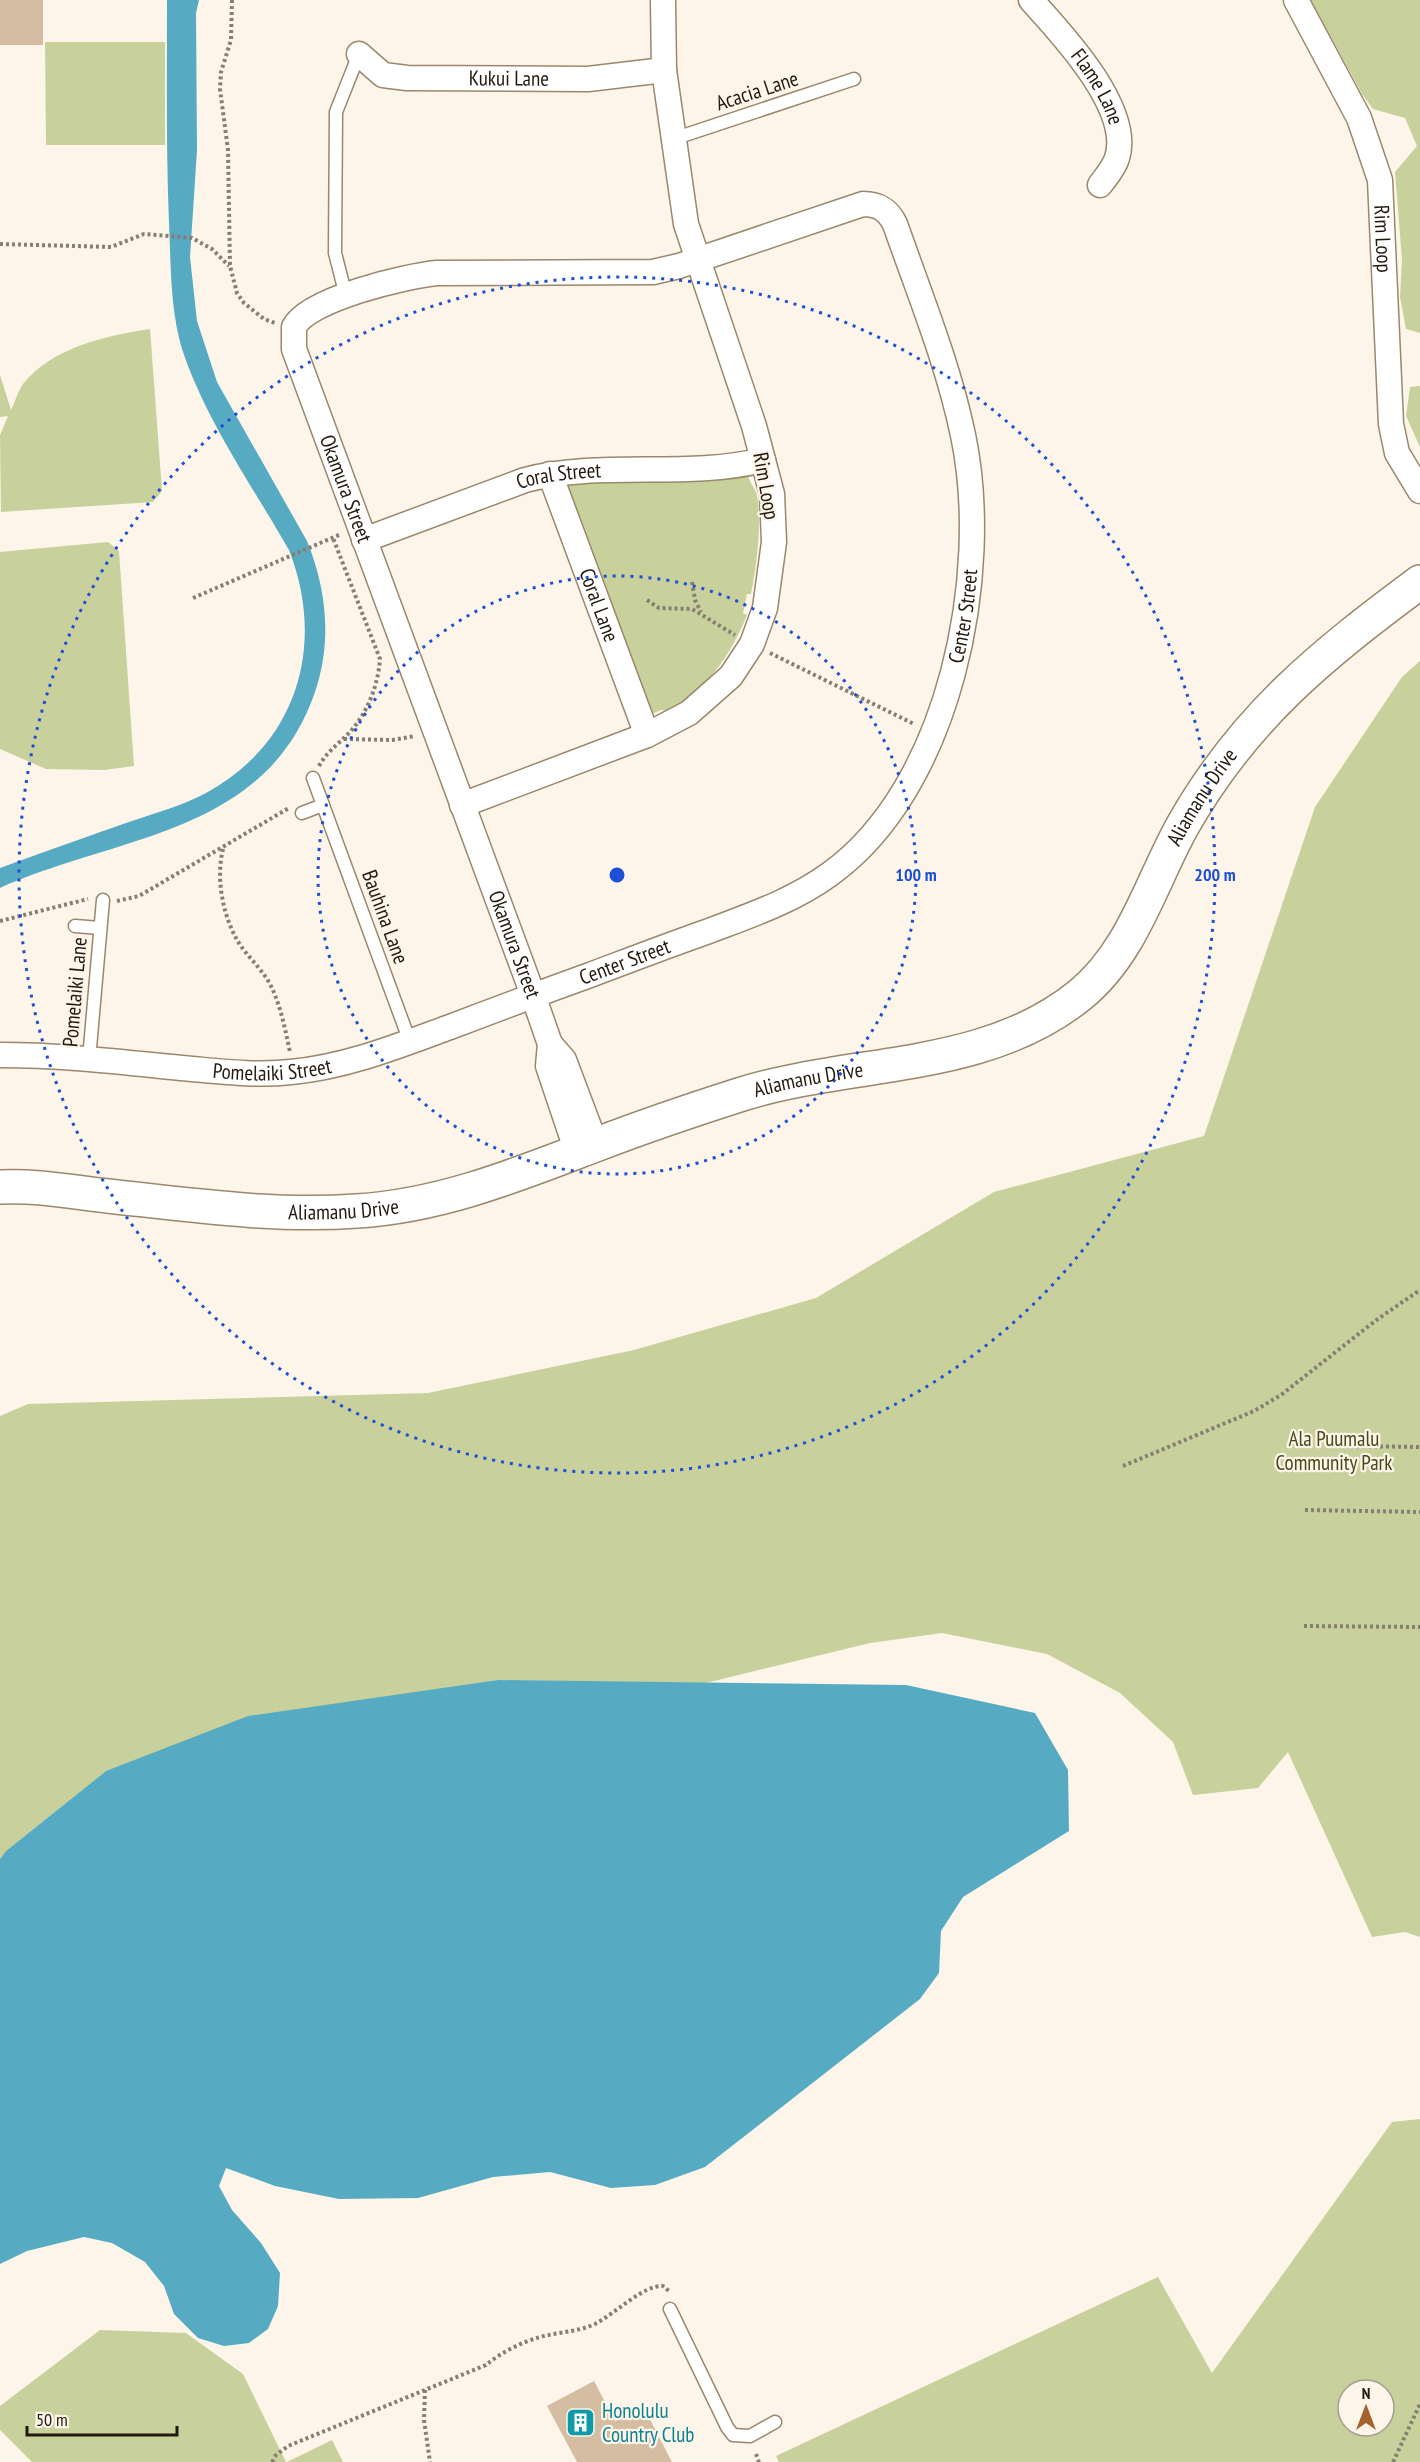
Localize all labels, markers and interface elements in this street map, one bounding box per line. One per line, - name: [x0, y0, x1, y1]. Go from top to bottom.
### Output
- street label: Flame Lane: [1065, 43, 1130, 128]
- street label: Kukui Lane: [469, 64, 549, 92]
- street label: Acacia Lane: [712, 65, 802, 117]
- street label: Rim Loop: [1368, 204, 1398, 273]
- street label: Okamura Street: [314, 431, 379, 546]
- street label: Rim Loop: [747, 450, 786, 522]
- street label: Coral Street: [512, 456, 602, 495]
- street label: Coral Lane: [573, 565, 625, 646]
- street label: Center Street: [942, 568, 983, 666]
- street label: Aliamanu Drive: [1160, 742, 1243, 850]
- text: 100 m: [895, 863, 937, 886]
- text: 200 m: [1194, 863, 1236, 886]
- centre of rings: [607, 865, 627, 885]
- street label: Bauhina Lane: [356, 866, 415, 967]
- street label: Okamura Street: [483, 887, 547, 1002]
- street label: Center Street: [575, 932, 674, 991]
- street label: Pomelaiki Lane: [56, 936, 93, 1048]
- street label: Pomelaiki Street: [212, 1052, 334, 1086]
- street label: Aliamanu Drive: [750, 1056, 865, 1103]
- street label: Aliamanu Drive: [288, 1192, 401, 1226]
- park label: Ala Puumalu Community Park: [1276, 1425, 1392, 1476]
- north arrow: [1336, 2378, 1396, 2438]
- text: N: [1362, 2383, 1370, 2403]
- place label: Honolulu Country Club: [602, 2397, 694, 2448]
- scale bar: [27, 2399, 177, 2437]
- building icon: Honolulu Country Club: [565, 2407, 597, 2439]
- text: 50 m: [36, 2408, 68, 2431]

